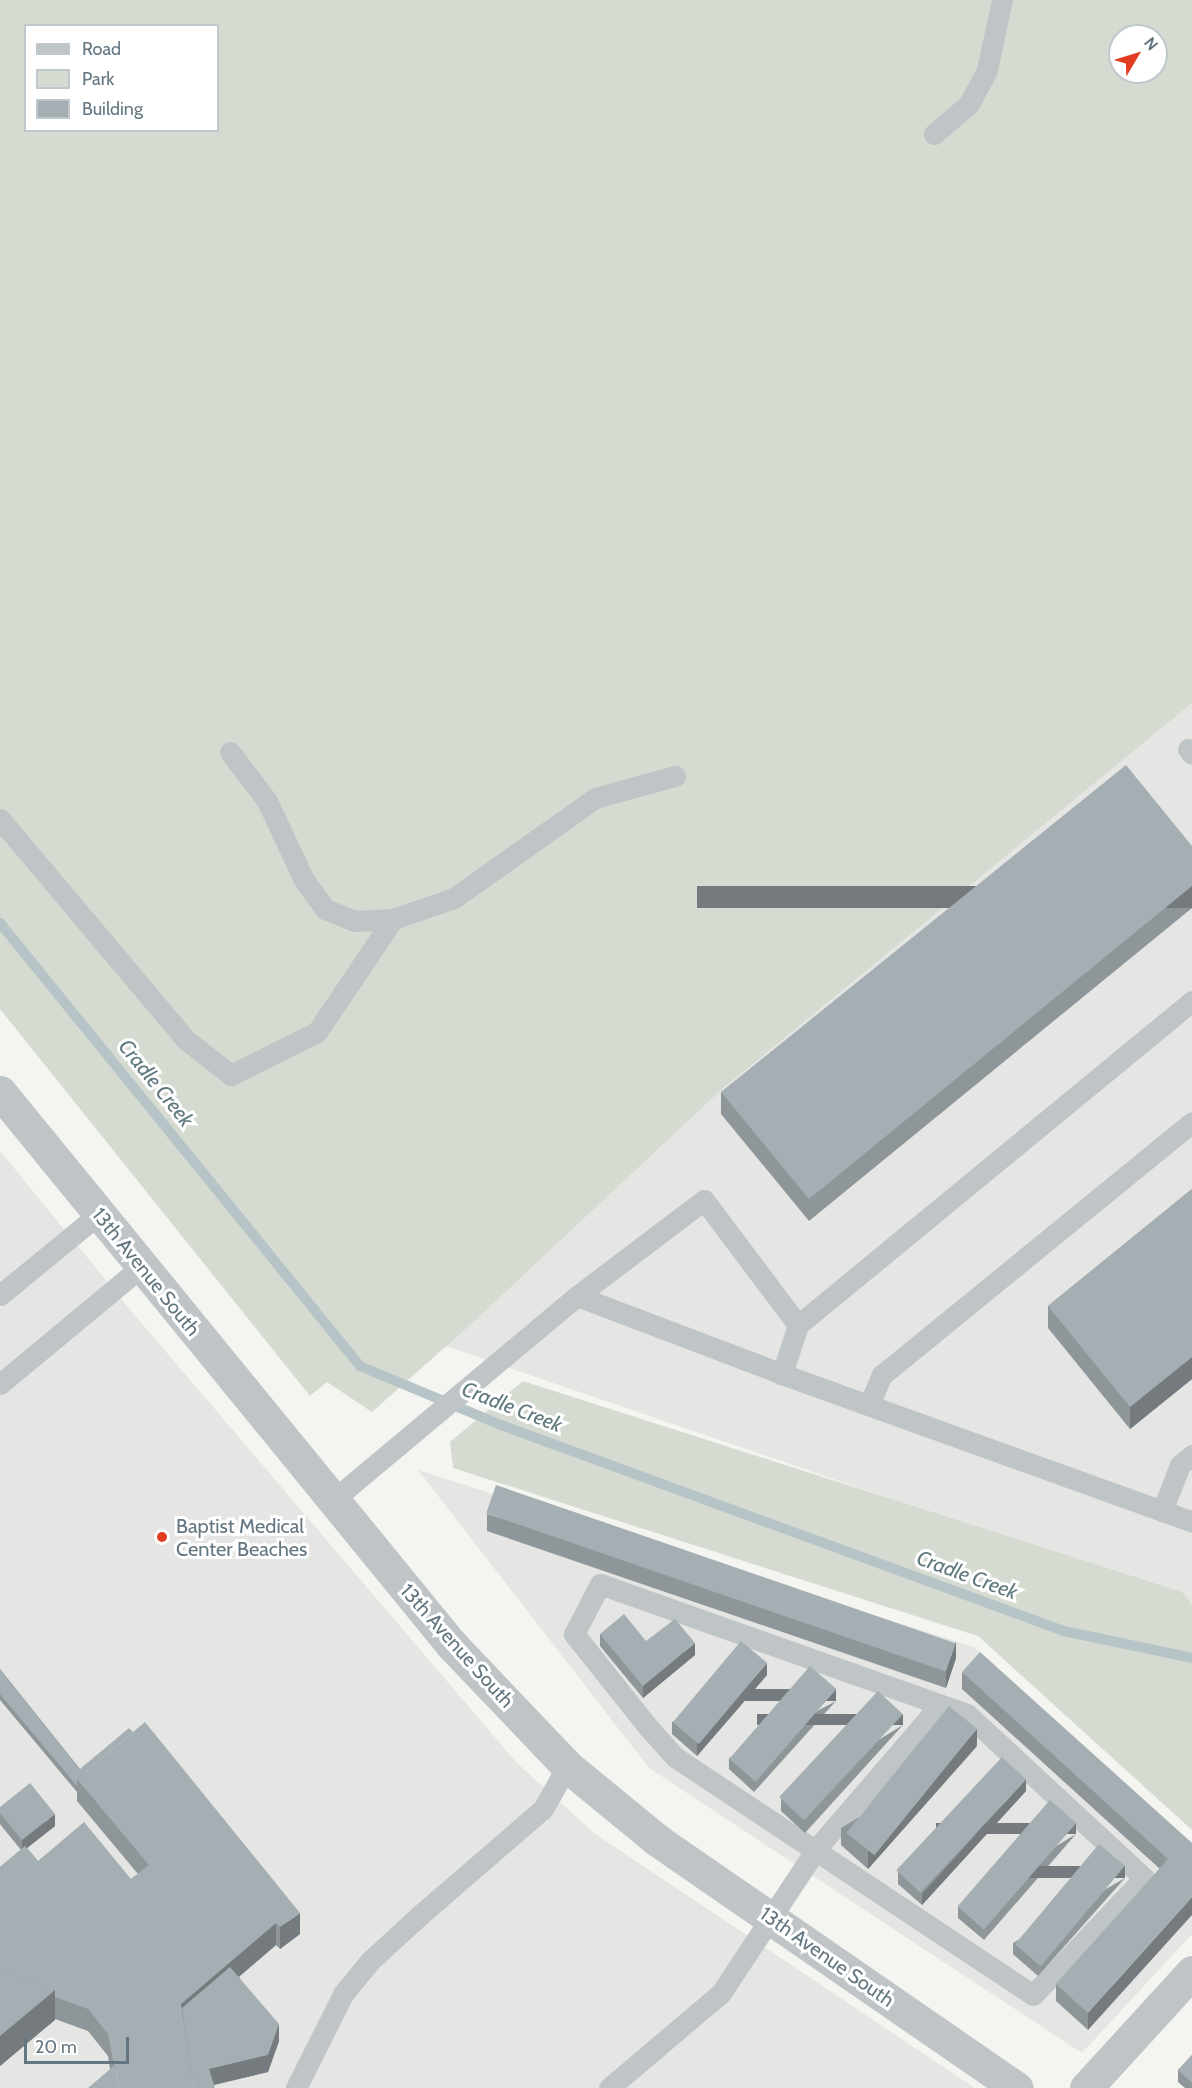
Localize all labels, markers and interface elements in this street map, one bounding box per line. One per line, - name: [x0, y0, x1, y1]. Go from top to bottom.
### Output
- legend: [24, 24, 219, 132]
- north arrow: [1108, 24, 1168, 84]
- text: N: [1140, 34, 1162, 54]
- text: Road: [82, 38, 121, 60]
- text: Park: [82, 68, 114, 90]
- text: Building: [82, 98, 143, 120]
- water label: Cradle Creek: [113, 1034, 199, 1132]
- street label: 13th Avenue South: [87, 1203, 205, 1341]
- water label: Cradle Creek: [458, 1376, 566, 1438]
- place label: Baptist Medical Center Beaches: [176, 1514, 307, 1561]
- marker: Baptist Medical Center Beaches: [153, 1528, 171, 1546]
- water label: Cradle Creek: [913, 1545, 1021, 1605]
- street label: 13th Avenue South: [395, 1579, 519, 1713]
- street label: 13th Avenue South: [755, 1902, 899, 2012]
- scale bar: [27, 2025, 132, 2063]
- text: 20 m: [35, 2036, 77, 2058]

